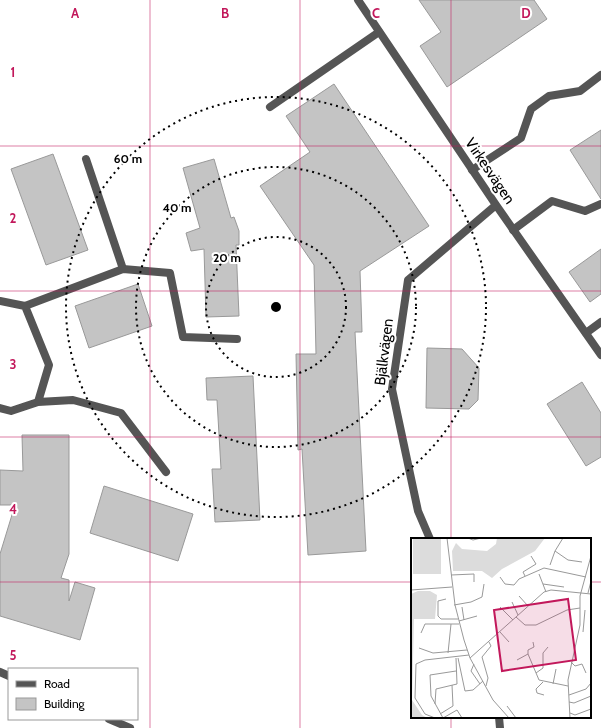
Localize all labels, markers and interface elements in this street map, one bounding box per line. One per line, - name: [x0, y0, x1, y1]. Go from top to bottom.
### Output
- text: A: [71, 5, 80, 21]
- text: B: [221, 5, 229, 21]
- text: C: [372, 5, 380, 21]
- text: D: [521, 5, 531, 21]
- text: 1: [11, 64, 15, 80]
- street label: Virkesvägen: [461, 134, 519, 208]
- text: 60 m: [114, 151, 142, 166]
- text: 40 m: [162, 200, 192, 215]
- text: 2: [10, 210, 17, 226]
- text: 20 m: [213, 250, 241, 265]
- centre of rings: [269, 300, 283, 314]
- street label: Bjälkvägen: [371, 317, 397, 387]
- text: 3: [9, 356, 17, 372]
- text: 4: [9, 501, 17, 517]
- inset map: [411, 538, 591, 718]
- text: 5: [10, 647, 17, 663]
- legend: [8, 668, 138, 720]
- text: Road: [44, 676, 70, 691]
- text: Building: [44, 696, 86, 711]

